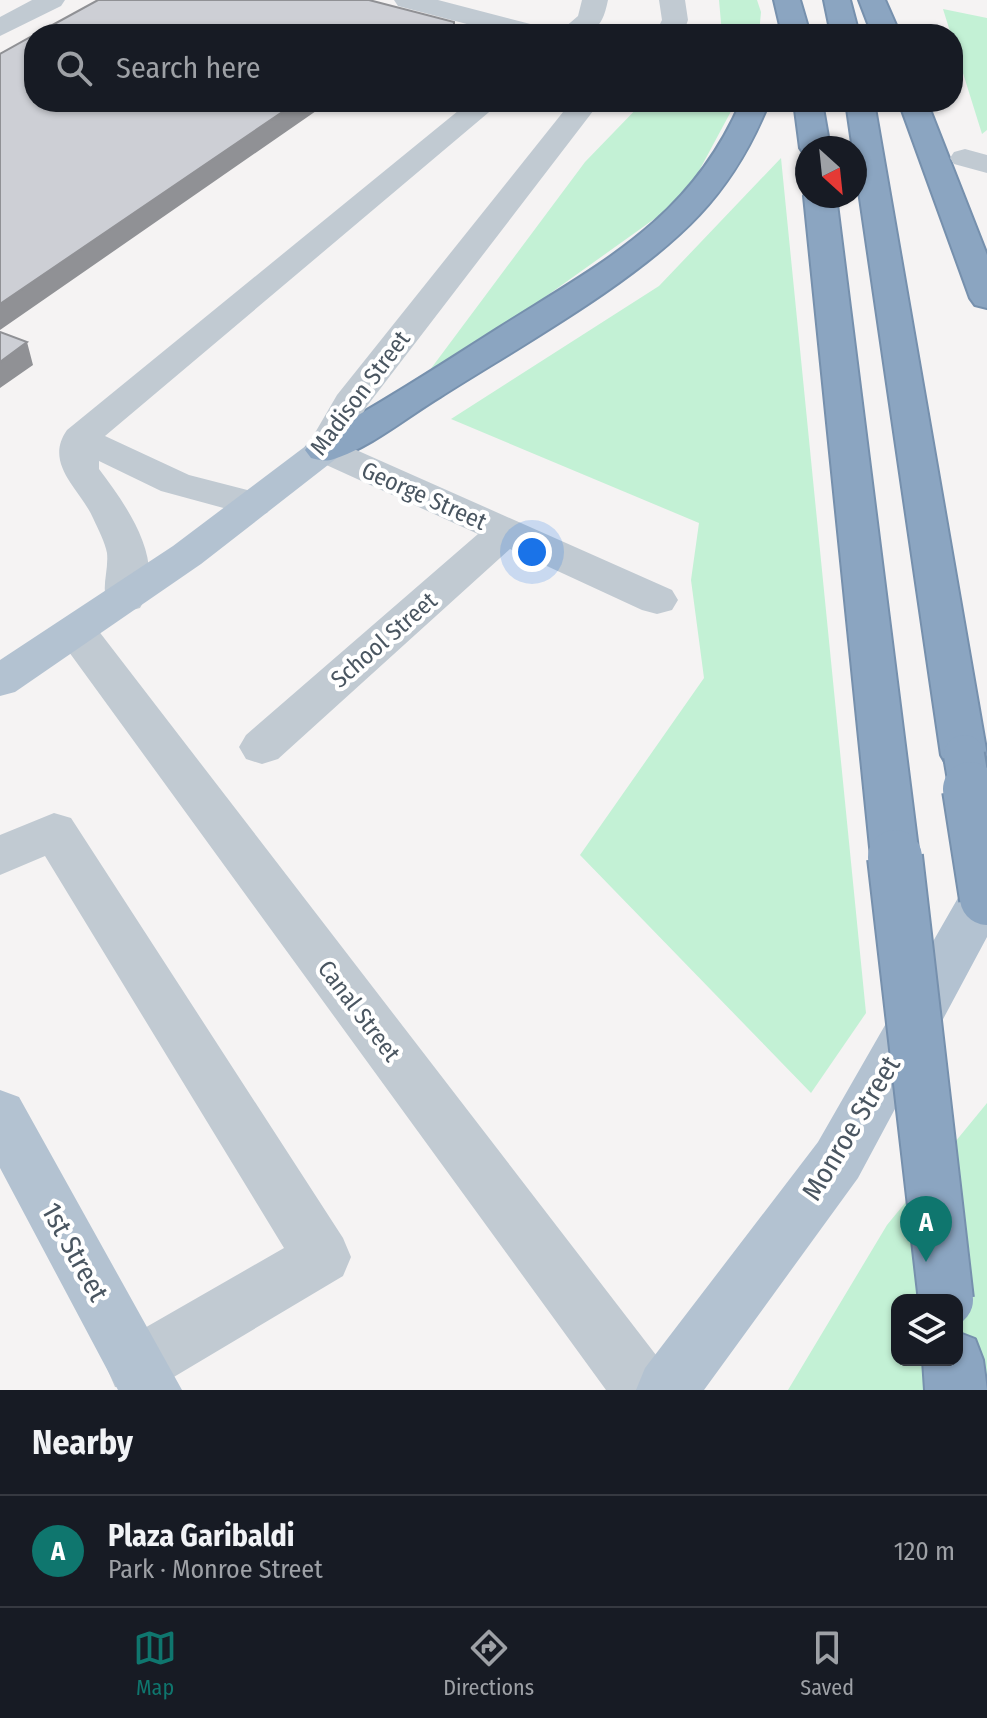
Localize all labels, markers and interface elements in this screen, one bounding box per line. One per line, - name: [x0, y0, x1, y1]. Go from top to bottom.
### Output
- search box: [24, 24, 963, 112]
- icon: search: [52, 46, 96, 90]
- text: Search here: [116, 50, 261, 86]
- north arrow: [795, 136, 867, 208]
- street label: Madison Street: [304, 325, 416, 460]
- street label: George Street: [357, 456, 491, 536]
- your location: [512, 532, 552, 572]
- street label: School Street: [325, 586, 443, 694]
- street label: Canal Street: [312, 955, 406, 1067]
- street label: Monroe Street: [795, 1049, 907, 1206]
- pin: A: [900, 1196, 952, 1262]
- street label: 1st Street: [35, 1197, 116, 1308]
- map controls: [891, 1294, 963, 1366]
- button: layers: [891, 1294, 963, 1366]
- text: Nearby: [32, 1422, 133, 1463]
- text: Plaza Garibaldi: [108, 1518, 295, 1554]
- text: A: [51, 1536, 65, 1567]
- text: 120 m: [894, 1536, 955, 1567]
- text: Park · Monroe Street: [108, 1554, 323, 1585]
- tab: Map: [133, 1626, 177, 1701]
- tab: Directions: [443, 1626, 534, 1701]
- tab: Saved: [800, 1626, 854, 1701]

